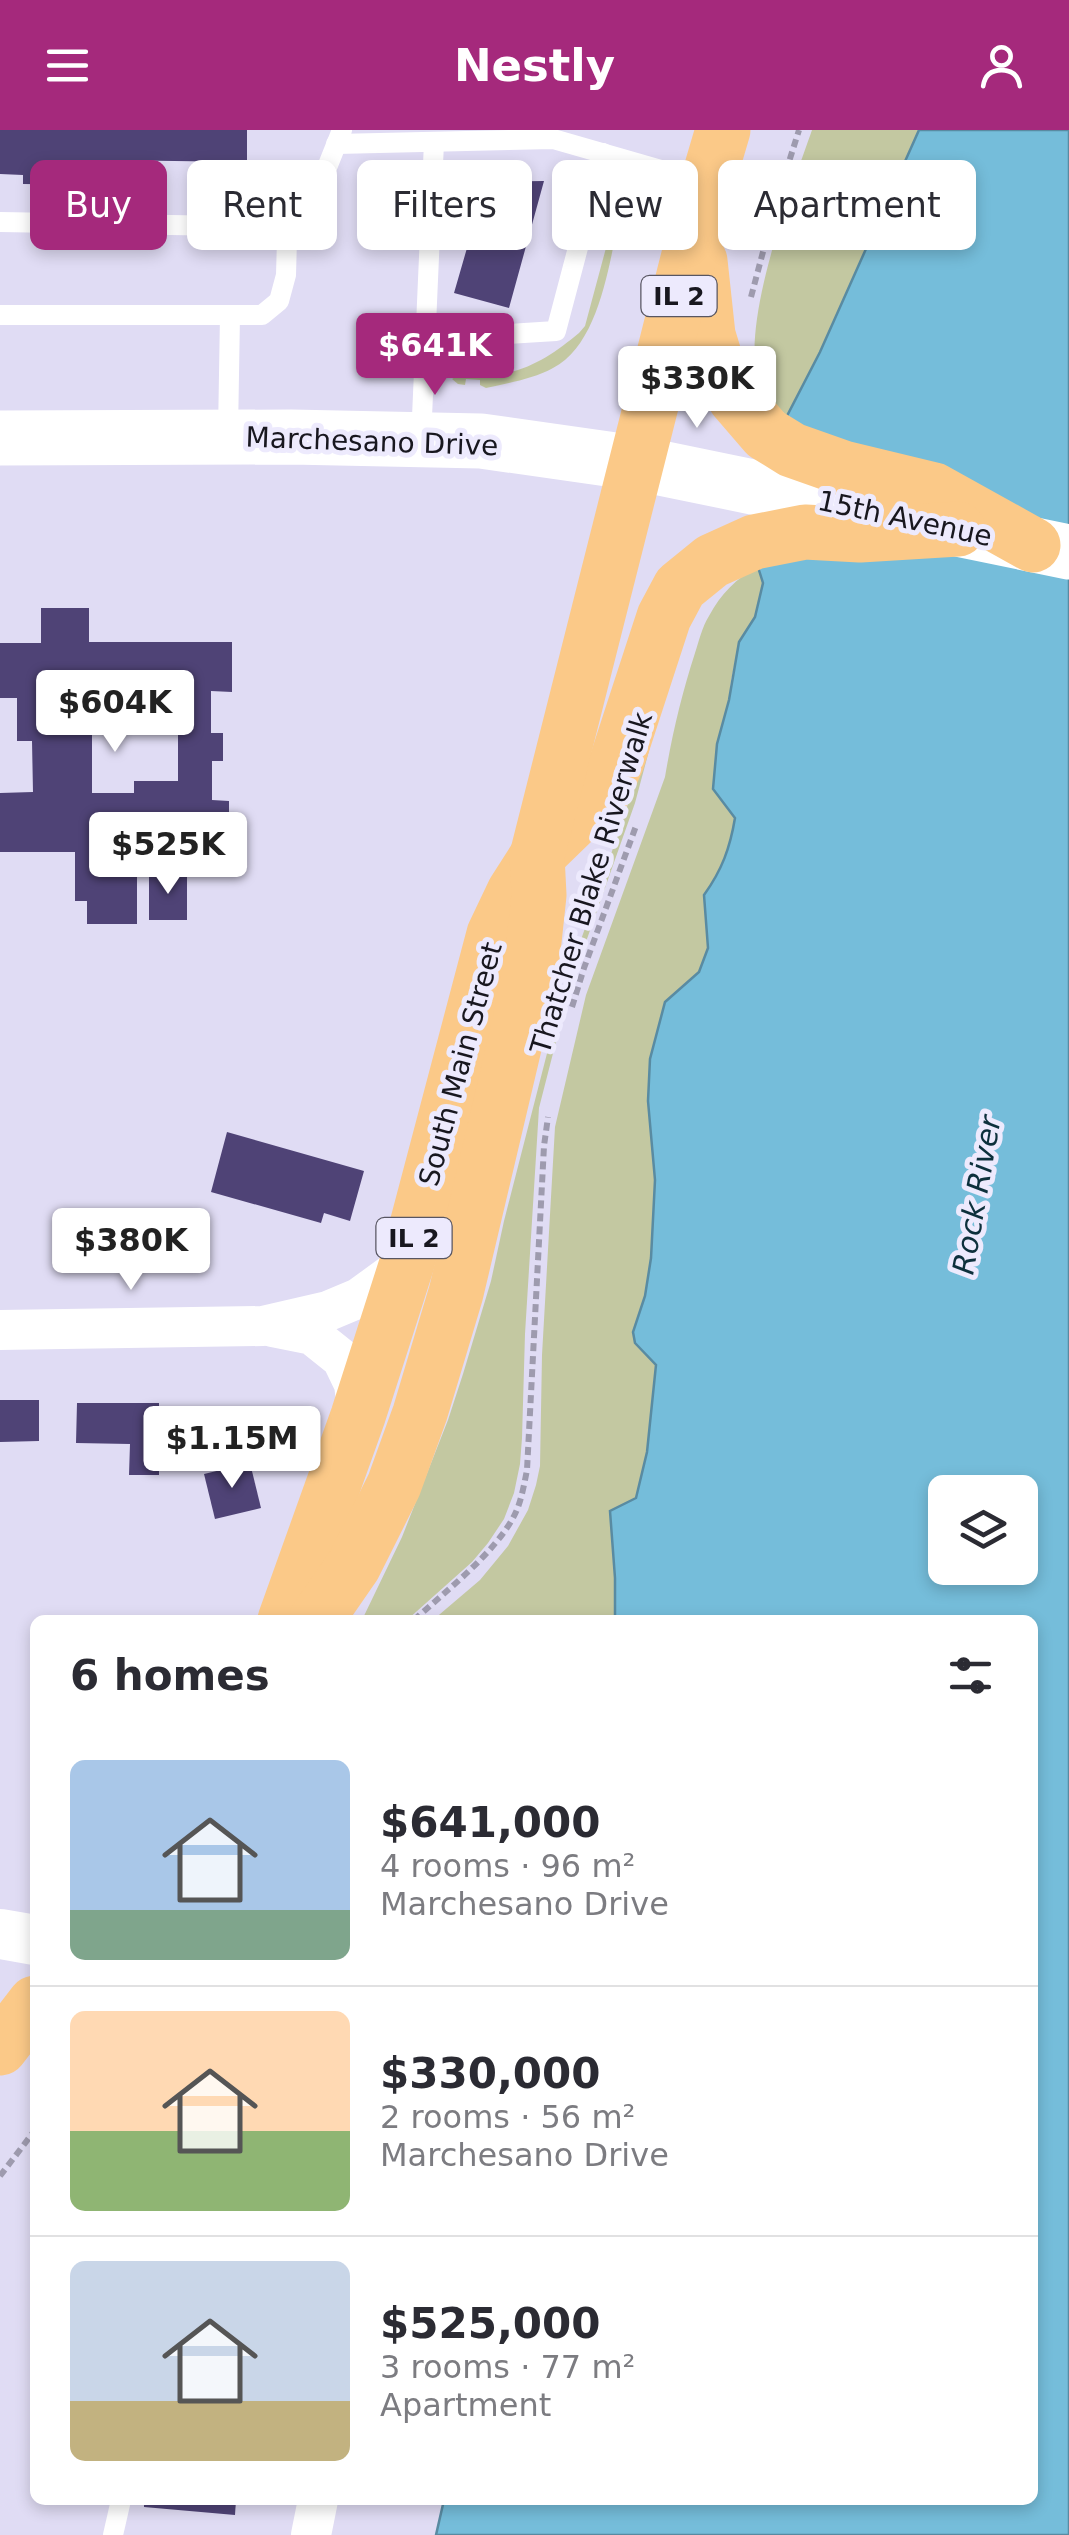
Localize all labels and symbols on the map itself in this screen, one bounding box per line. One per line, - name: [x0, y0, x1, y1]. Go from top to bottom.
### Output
- road number: IL 2: [642, 276, 716, 316]
- pin: $641K: [365, 313, 505, 398]
- pin: $330K: [627, 346, 767, 431]
- street label: Marchesano Drive: [245, 421, 499, 462]
- street label: 15th Avenue: [815, 484, 995, 553]
- pin: $604K: [45, 670, 185, 755]
- street label: Thatcher Blake Riverwalk: [523, 707, 660, 1059]
- pin: $525K: [98, 812, 238, 897]
- street label: South Main Street: [412, 939, 509, 1190]
- water label: Rock River: [945, 1111, 1008, 1277]
- pin: $380K: [61, 1208, 201, 1293]
- road number: IL 2: [376, 1218, 452, 1258]
- pin: $1.15M: [151, 1406, 313, 1491]

